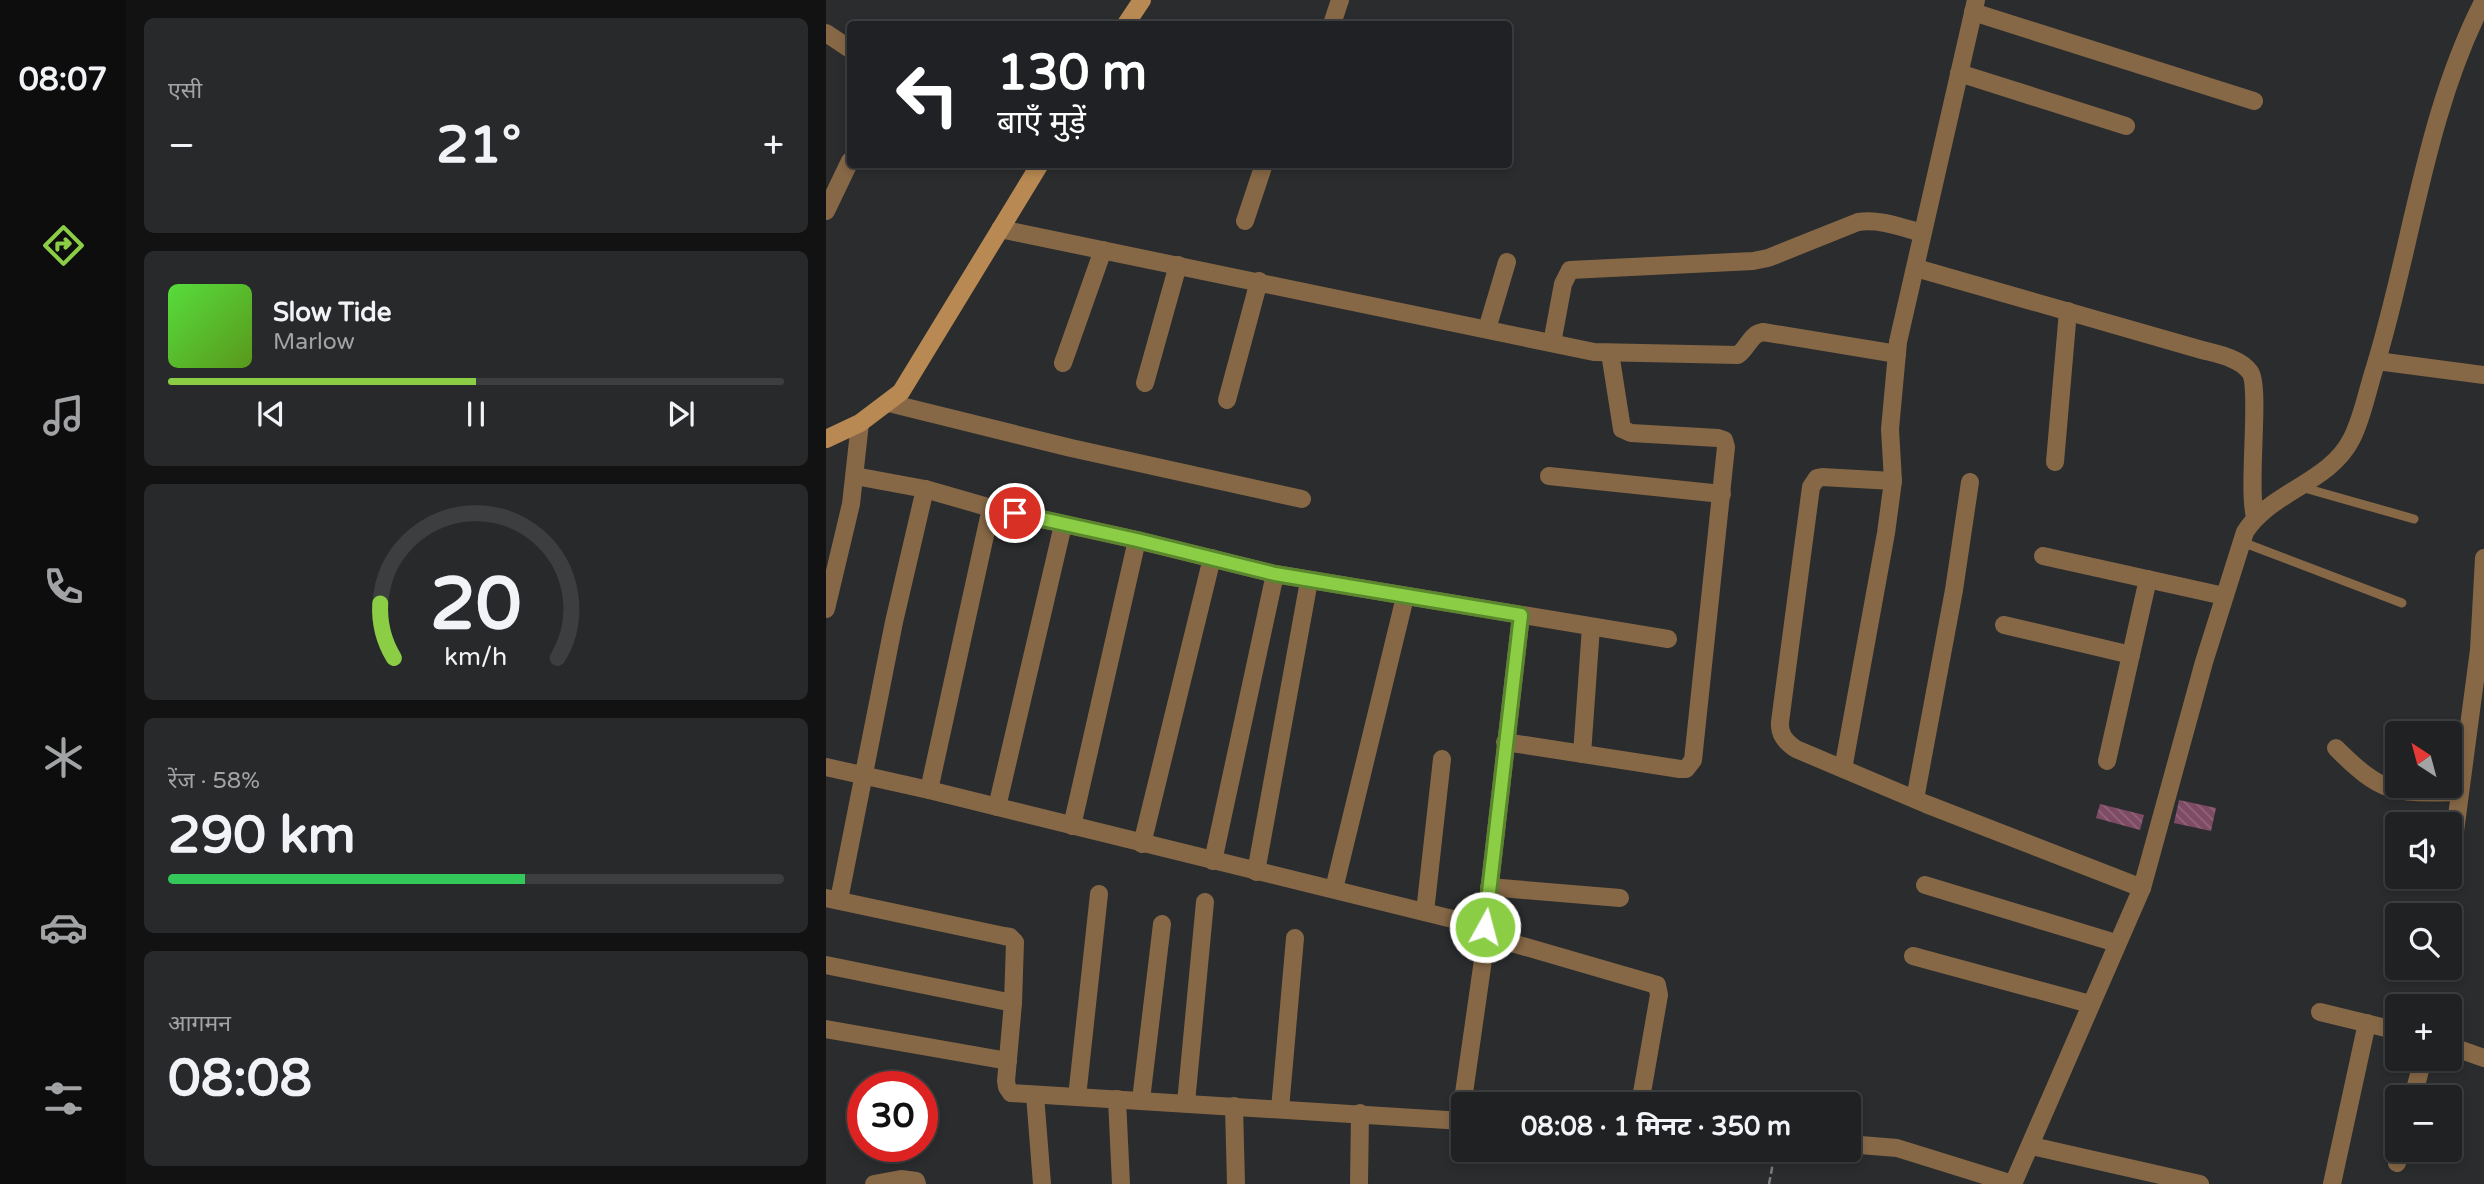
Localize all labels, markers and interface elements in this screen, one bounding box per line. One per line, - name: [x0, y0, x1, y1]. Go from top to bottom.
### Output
- text: 130 m: [997, 44, 1147, 103]
- icon: left: [882, 49, 973, 140]
- text: 08:07: [19, 61, 107, 99]
- text: एसी: [168, 77, 202, 105]
- text: बाएँ मुड़ें: [997, 104, 1086, 142]
- text: 21°: [436, 114, 521, 177]
- text: −: [168, 123, 195, 169]
- text: +: [763, 123, 784, 169]
- icon: directions: [39, 221, 88, 270]
- text: Slow Tide: [273, 297, 391, 328]
- text: Marlow: [273, 328, 355, 356]
- icon: music: [39, 391, 88, 440]
- icon: previous: [252, 395, 290, 433]
- icon: pause: [457, 395, 495, 433]
- icon: next: [662, 395, 700, 433]
- pin: [985, 483, 1045, 543]
- icon: arrive: [996, 494, 1034, 532]
- text: 20: [430, 561, 522, 649]
- icon: phone: [39, 562, 88, 611]
- text: km/h: [445, 642, 507, 672]
- north arrow: [2385, 721, 2462, 798]
- map controls: [2385, 721, 2462, 1162]
- icon: climate: [39, 733, 88, 782]
- text: रेंज · 58%: [168, 767, 260, 795]
- text: 290 km: [168, 804, 356, 867]
- button: sound: [2385, 812, 2462, 889]
- position arrow: [1448, 890, 1522, 964]
- icon: car: [39, 903, 88, 952]
- button: search: [2385, 903, 2462, 980]
- button: +: [2385, 994, 2462, 1071]
- text: आगमन: [168, 1010, 231, 1038]
- text: 08:08: [168, 1047, 312, 1110]
- speed limit sign: 30: [847, 1071, 938, 1162]
- icon: filters: [39, 1074, 88, 1123]
- button: −: [2385, 1085, 2462, 1162]
- text: 08:08 · 1 मिनट · 350 m: [1521, 1111, 1791, 1142]

